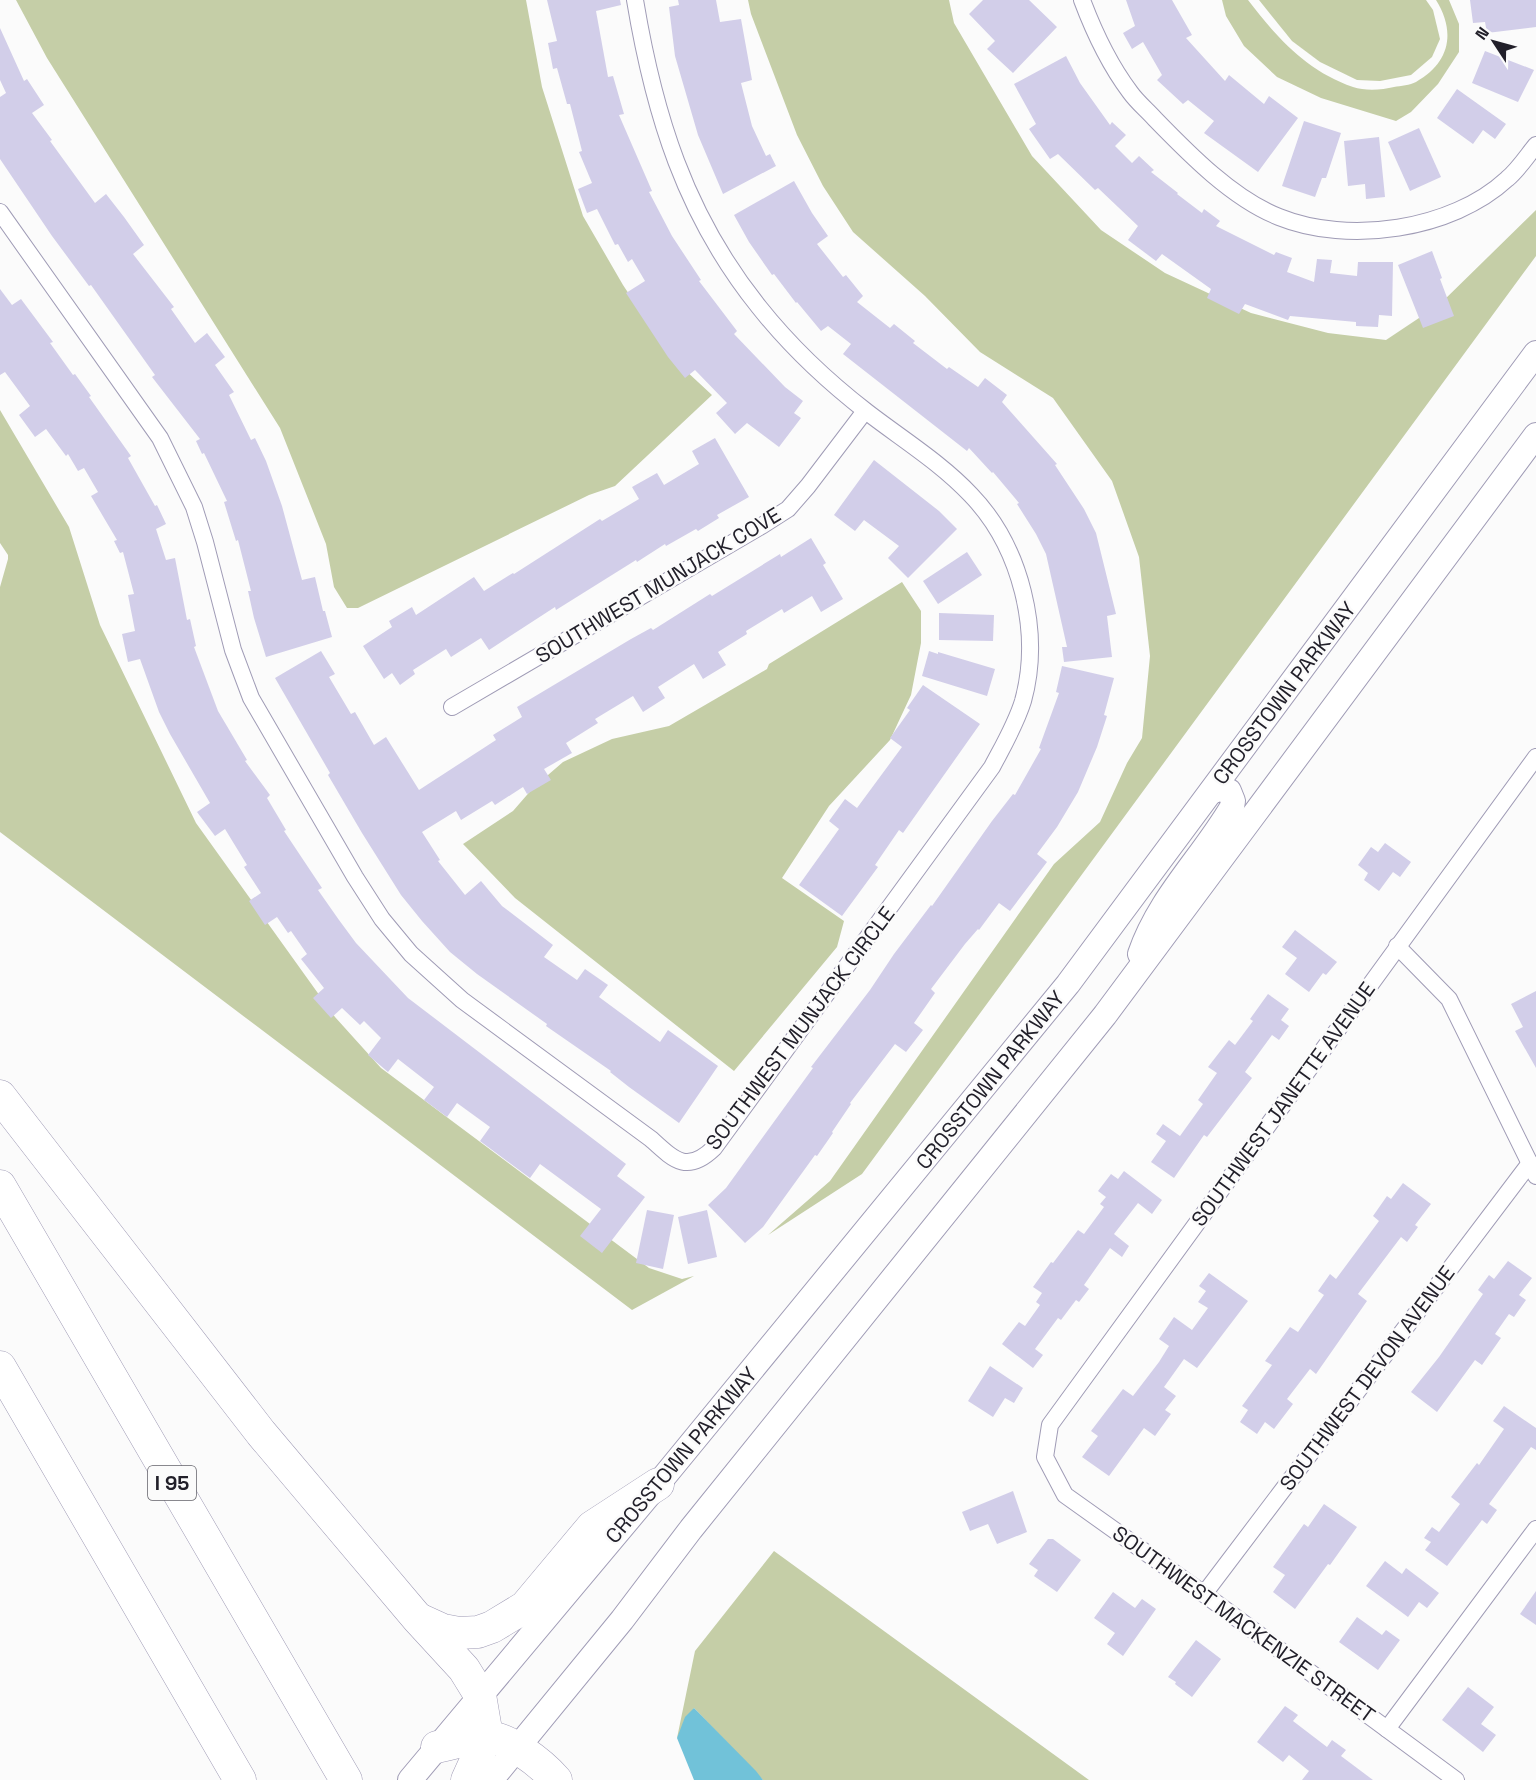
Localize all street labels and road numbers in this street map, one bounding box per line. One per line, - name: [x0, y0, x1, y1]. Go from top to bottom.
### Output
- street label: SOUTHWEST MUNJACK COVE: [530, 501, 786, 669]
- street label: CROSSTOWN PARKWAY: [1206, 596, 1362, 790]
- street label: SOUTHWEST MUNJACK CIRCLE: [700, 901, 900, 1155]
- street label: SOUTHWEST JANETTE AVENUE: [1185, 976, 1381, 1232]
- street label: CROSSTOWN PARKWAY: [910, 985, 1071, 1175]
- street label: SOUTHWEST DEVON AVENUE: [1273, 1260, 1461, 1496]
- street label: CROSSTOWN PARKWAY: [599, 1361, 763, 1549]
- road number: I 95: [148, 1466, 196, 1500]
- street label: SOUTHWEST MACKENZIE STREET: [1107, 1520, 1381, 1728]

